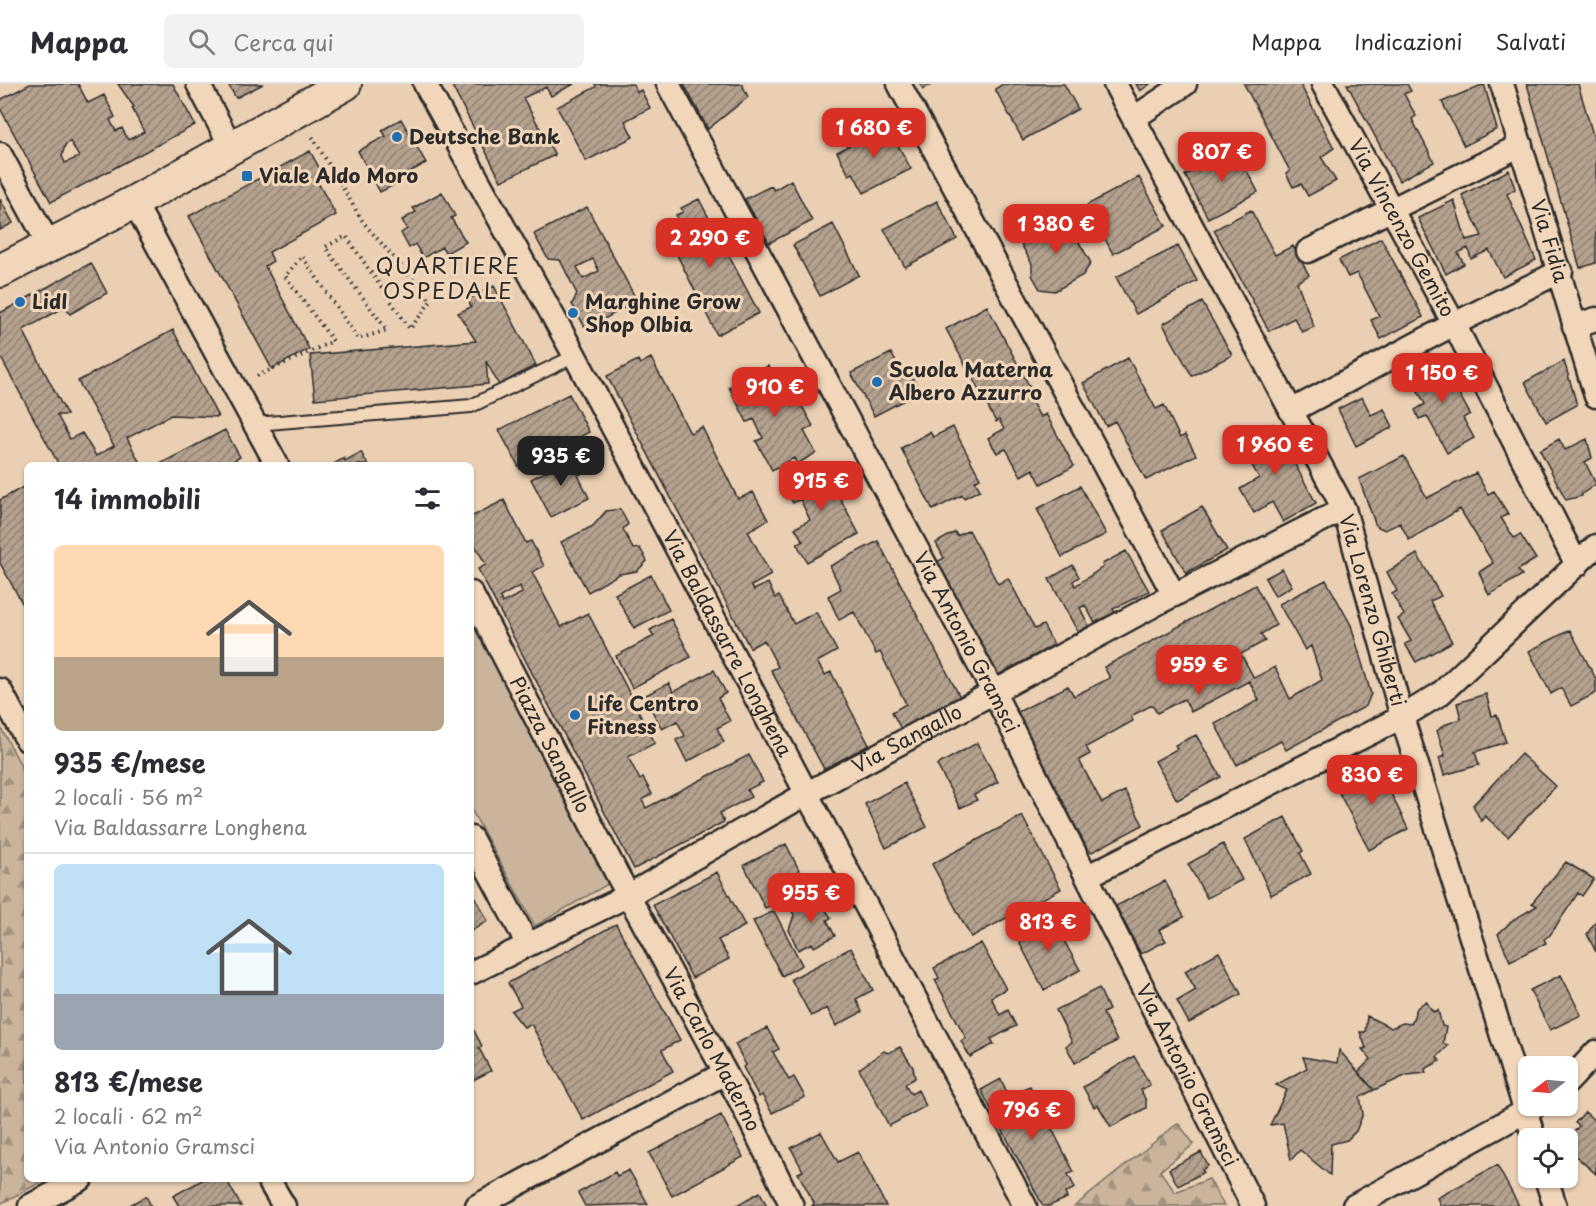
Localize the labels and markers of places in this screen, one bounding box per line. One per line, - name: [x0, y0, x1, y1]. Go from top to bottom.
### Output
- pin: 1 680 €: [819, 108, 929, 159]
- place label: Deutsche Bank: [409, 121, 561, 151]
- marker: Deutsche Bank: [390, 130, 404, 144]
- pin: 807 €: [1180, 132, 1264, 183]
- place label: Viale Aldo Moro: [259, 160, 418, 190]
- marker: Viale Aldo Moro: [240, 169, 254, 183]
- pin: 1 380 €: [1001, 204, 1111, 255]
- pin: 2 290 €: [655, 218, 765, 269]
- place label: Lidl: [32, 286, 67, 316]
- place label: Marghine Grow Shop Olbia: [585, 286, 741, 339]
- marker: Lidl: [13, 295, 27, 309]
- marker: Marghine Grow Shop Olbia: [566, 306, 580, 320]
- pin: 1 150 €: [1387, 353, 1497, 404]
- place label: Scuola Materna Albero Azzurro: [889, 354, 1053, 407]
- pin: 910 €: [733, 367, 817, 418]
- marker: Scuola Materna Albero Azzurro: [870, 375, 884, 389]
- pin: 1 960 €: [1220, 425, 1330, 476]
- pin: 935 €: [519, 436, 603, 487]
- pin: 915 €: [779, 461, 863, 512]
- pin: 959 €: [1157, 645, 1241, 696]
- place label: Life Centro Fitness: [587, 688, 699, 741]
- marker: Life Centro Fitness: [568, 708, 582, 722]
- pin: 830 €: [1330, 755, 1414, 806]
- pin: 955 €: [769, 873, 853, 924]
- pin: 813 €: [1006, 902, 1090, 953]
- pin: 796 €: [990, 1090, 1074, 1141]

